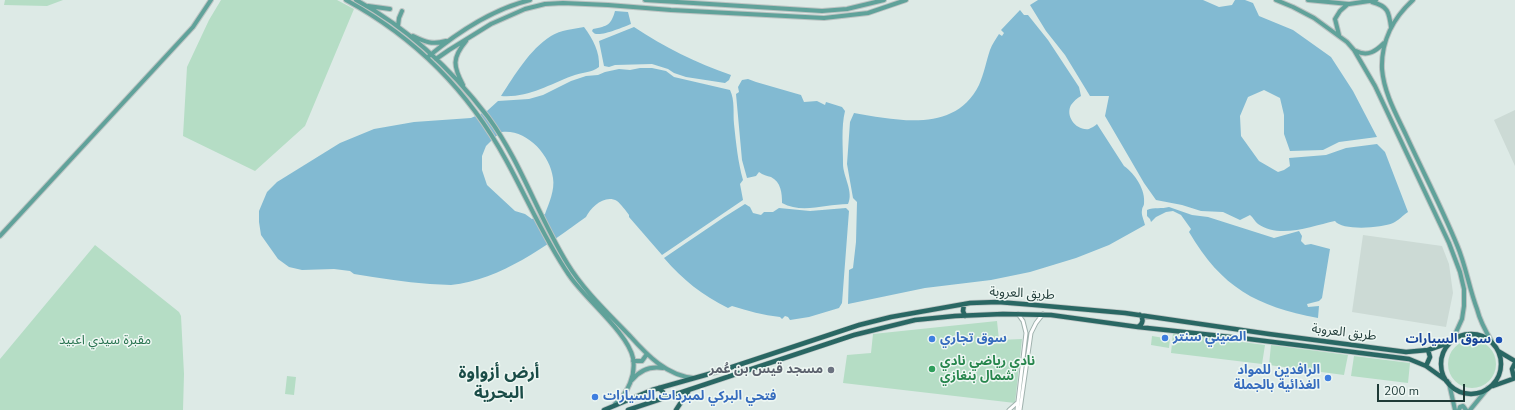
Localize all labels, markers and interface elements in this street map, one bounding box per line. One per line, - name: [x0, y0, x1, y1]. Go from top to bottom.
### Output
- street label: طريق العروبة: [989, 285, 1055, 303]
- street label: طريق العروبة: [1311, 321, 1377, 345]
- place label: الصيني سنتر: [1173, 330, 1246, 346]
- place label: سوق تجاري: [940, 331, 1007, 347]
- place label: سوق السيارات: [1406, 332, 1491, 348]
- park label: مقبرة سيدي اعبيد: [59, 333, 151, 349]
- marker: الصيني سنتر: [1160, 333, 1170, 343]
- marker: سوق تجاري: [927, 334, 937, 344]
- marker: سوق السيارات: [1494, 335, 1504, 345]
- place label: نادي رياضي نادي شمال بنغازي: [940, 354, 1035, 385]
- place label: مسجد قيس بن عُمر: [709, 362, 823, 378]
- place label: الرافدين للمواد الغذائية بالجملة: [1234, 363, 1320, 394]
- district label: أرض أزواوة البحرية: [459, 364, 539, 404]
- marker: نادي رياضي نادي شمال بنغازي: [927, 364, 937, 374]
- marker: مسجد قيس بن عُمر: [826, 365, 836, 375]
- marker: الرافدين للمواد الغذائية بالجملة: [1323, 373, 1333, 383]
- scale bar: [1379, 376, 1467, 402]
- text: 200 m: [1384, 383, 1419, 399]
- place label: فتحي البركي لمبردات السيارات: [603, 389, 776, 405]
- marker: فتحي البركي لمبردات السيارات: [590, 392, 600, 402]

